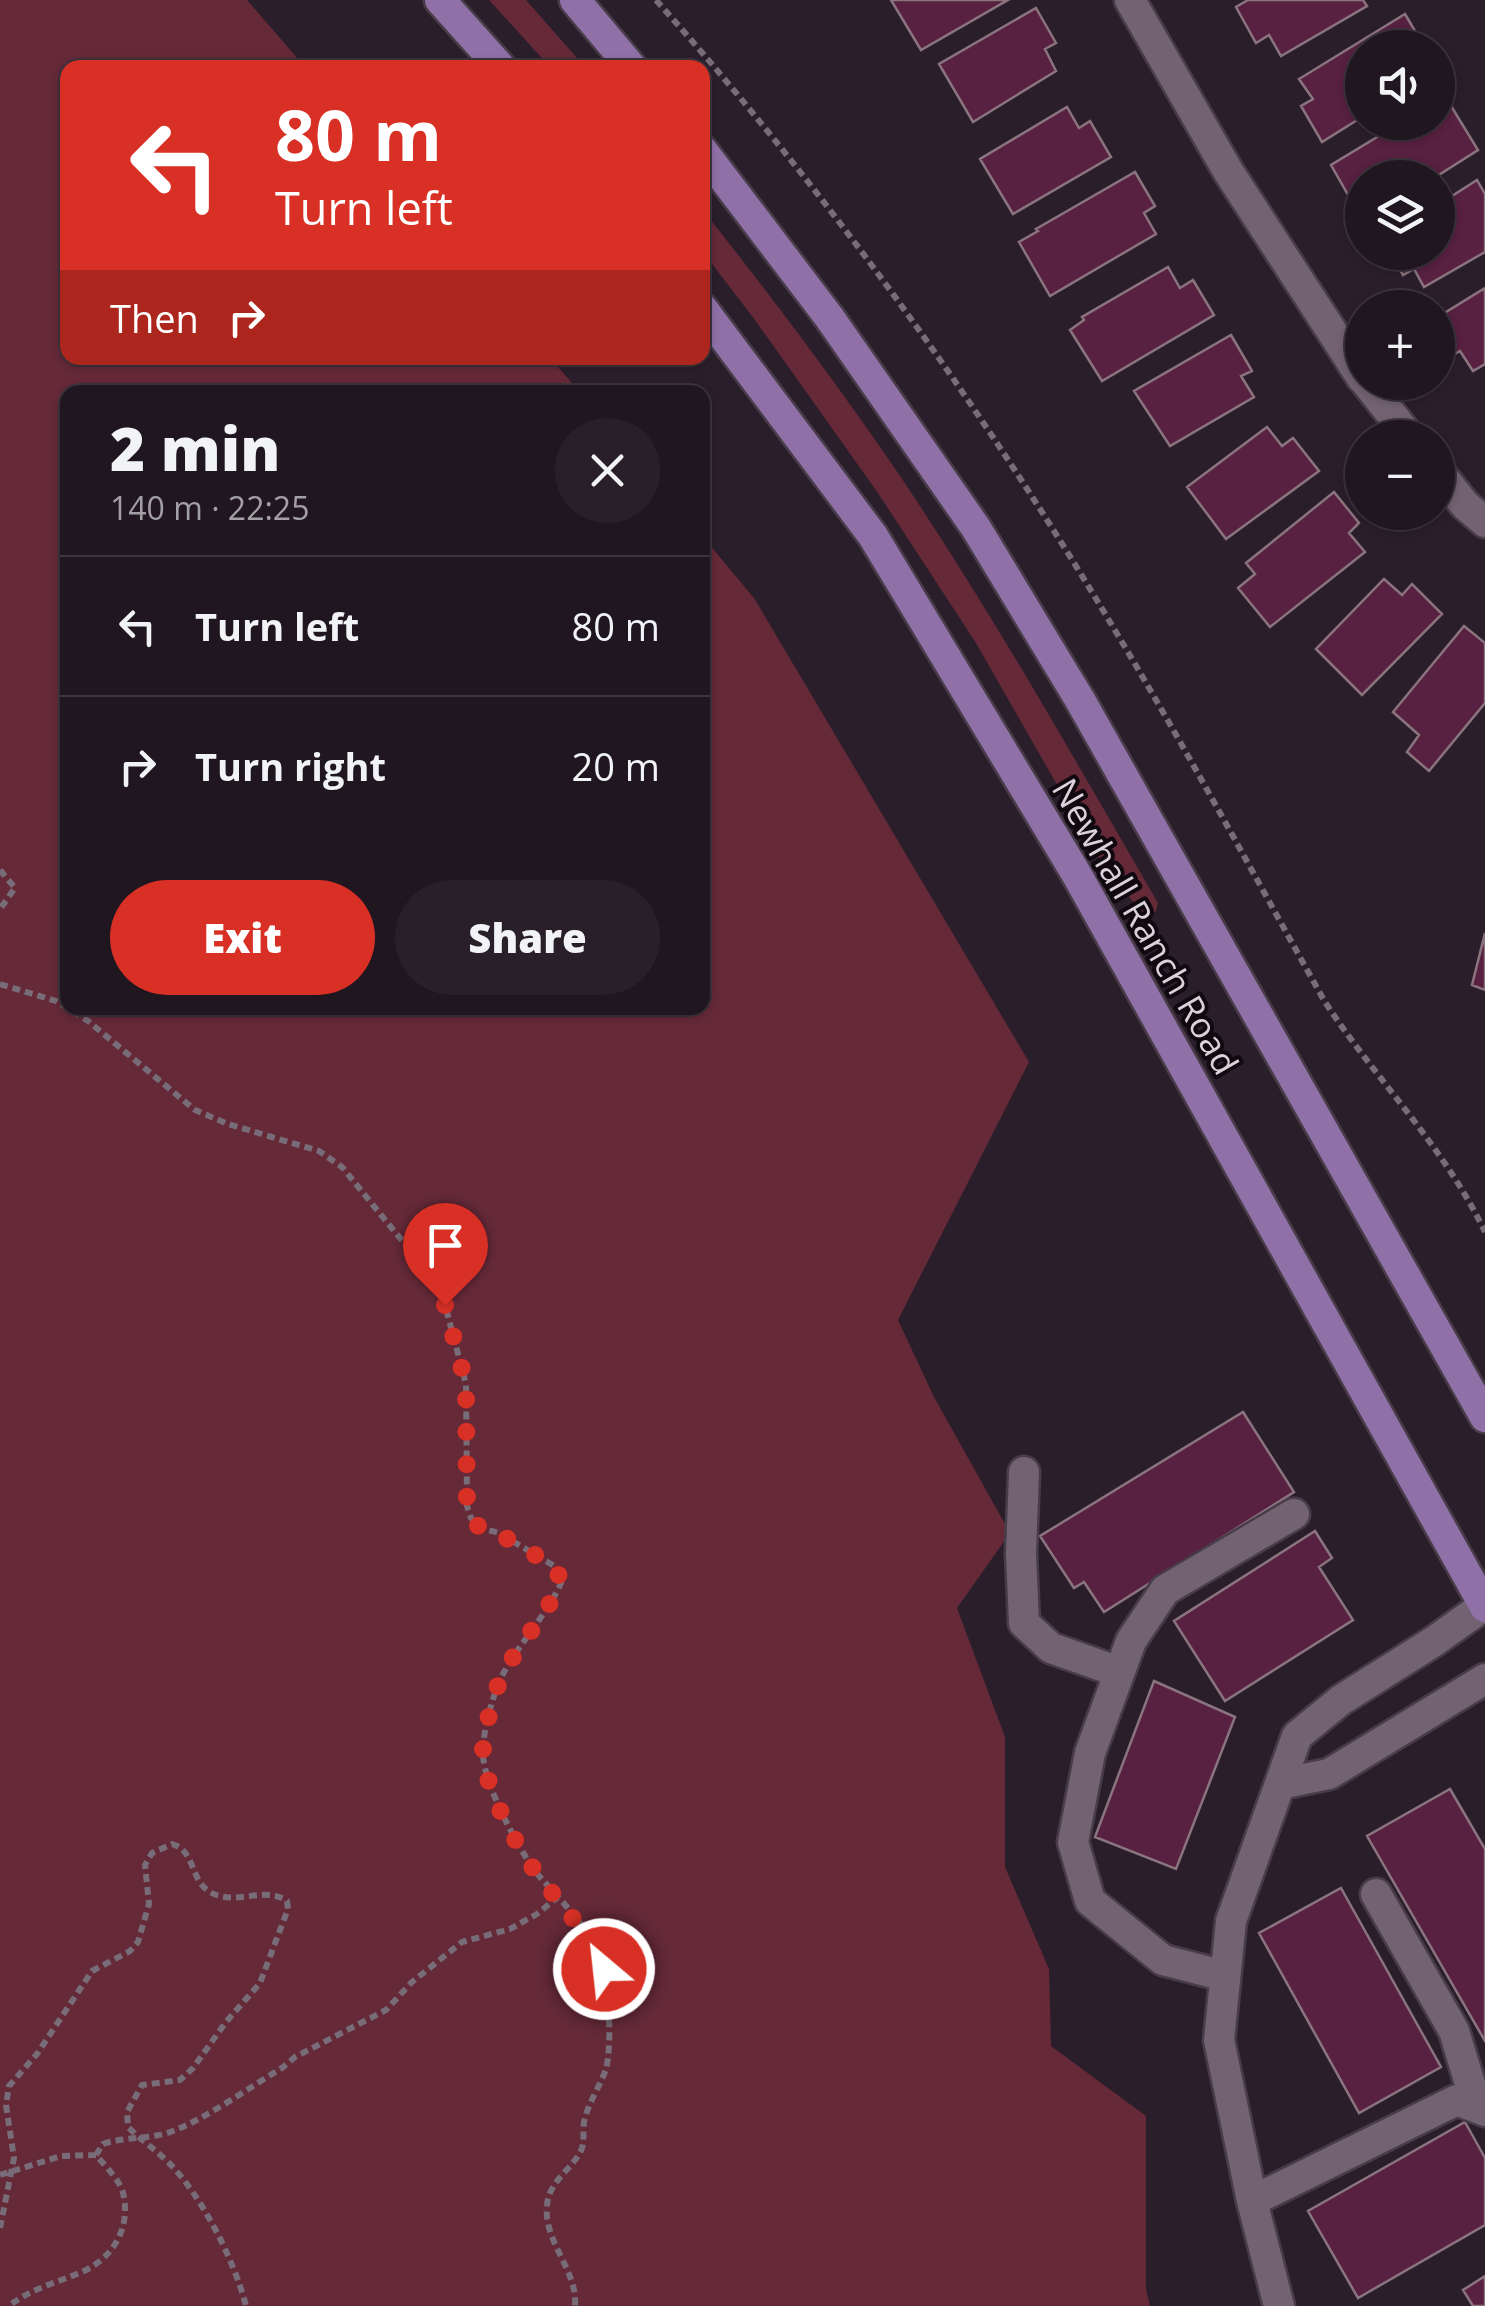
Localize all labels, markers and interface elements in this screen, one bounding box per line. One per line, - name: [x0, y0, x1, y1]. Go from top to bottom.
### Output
- map controls: [1345, 30, 1455, 530]
- button: sound: [1345, 30, 1455, 140]
- text: 80 m: [275, 86, 442, 182]
- icon: left: [110, 100, 240, 230]
- button: layers: [1345, 160, 1455, 270]
- text: Turn left: [275, 177, 453, 238]
- icon: right: [219, 290, 274, 345]
- button: +: [1345, 290, 1455, 400]
- text: Then: [110, 292, 199, 344]
- text: 2 min: [110, 407, 280, 489]
- button: close: [555, 418, 660, 523]
- button: −: [1345, 420, 1455, 530]
- text: 140 m · 22:25: [110, 486, 309, 529]
- icon: left: [110, 599, 165, 654]
- text: Turn left: [195, 600, 359, 652]
- text: 80 m: [571, 600, 660, 652]
- icon: right: [110, 739, 165, 794]
- text: Turn right: [195, 740, 386, 792]
- text: 20 m: [571, 740, 660, 792]
- street label: Newhall Ranch Road: [1042, 770, 1250, 1082]
- button: Exit: [110, 880, 375, 995]
- button: Share: [395, 880, 660, 995]
- pin: [403, 1203, 488, 1306]
- icon: arrive: [418, 1218, 473, 1273]
- position arrow: [552, 1917, 656, 2021]

